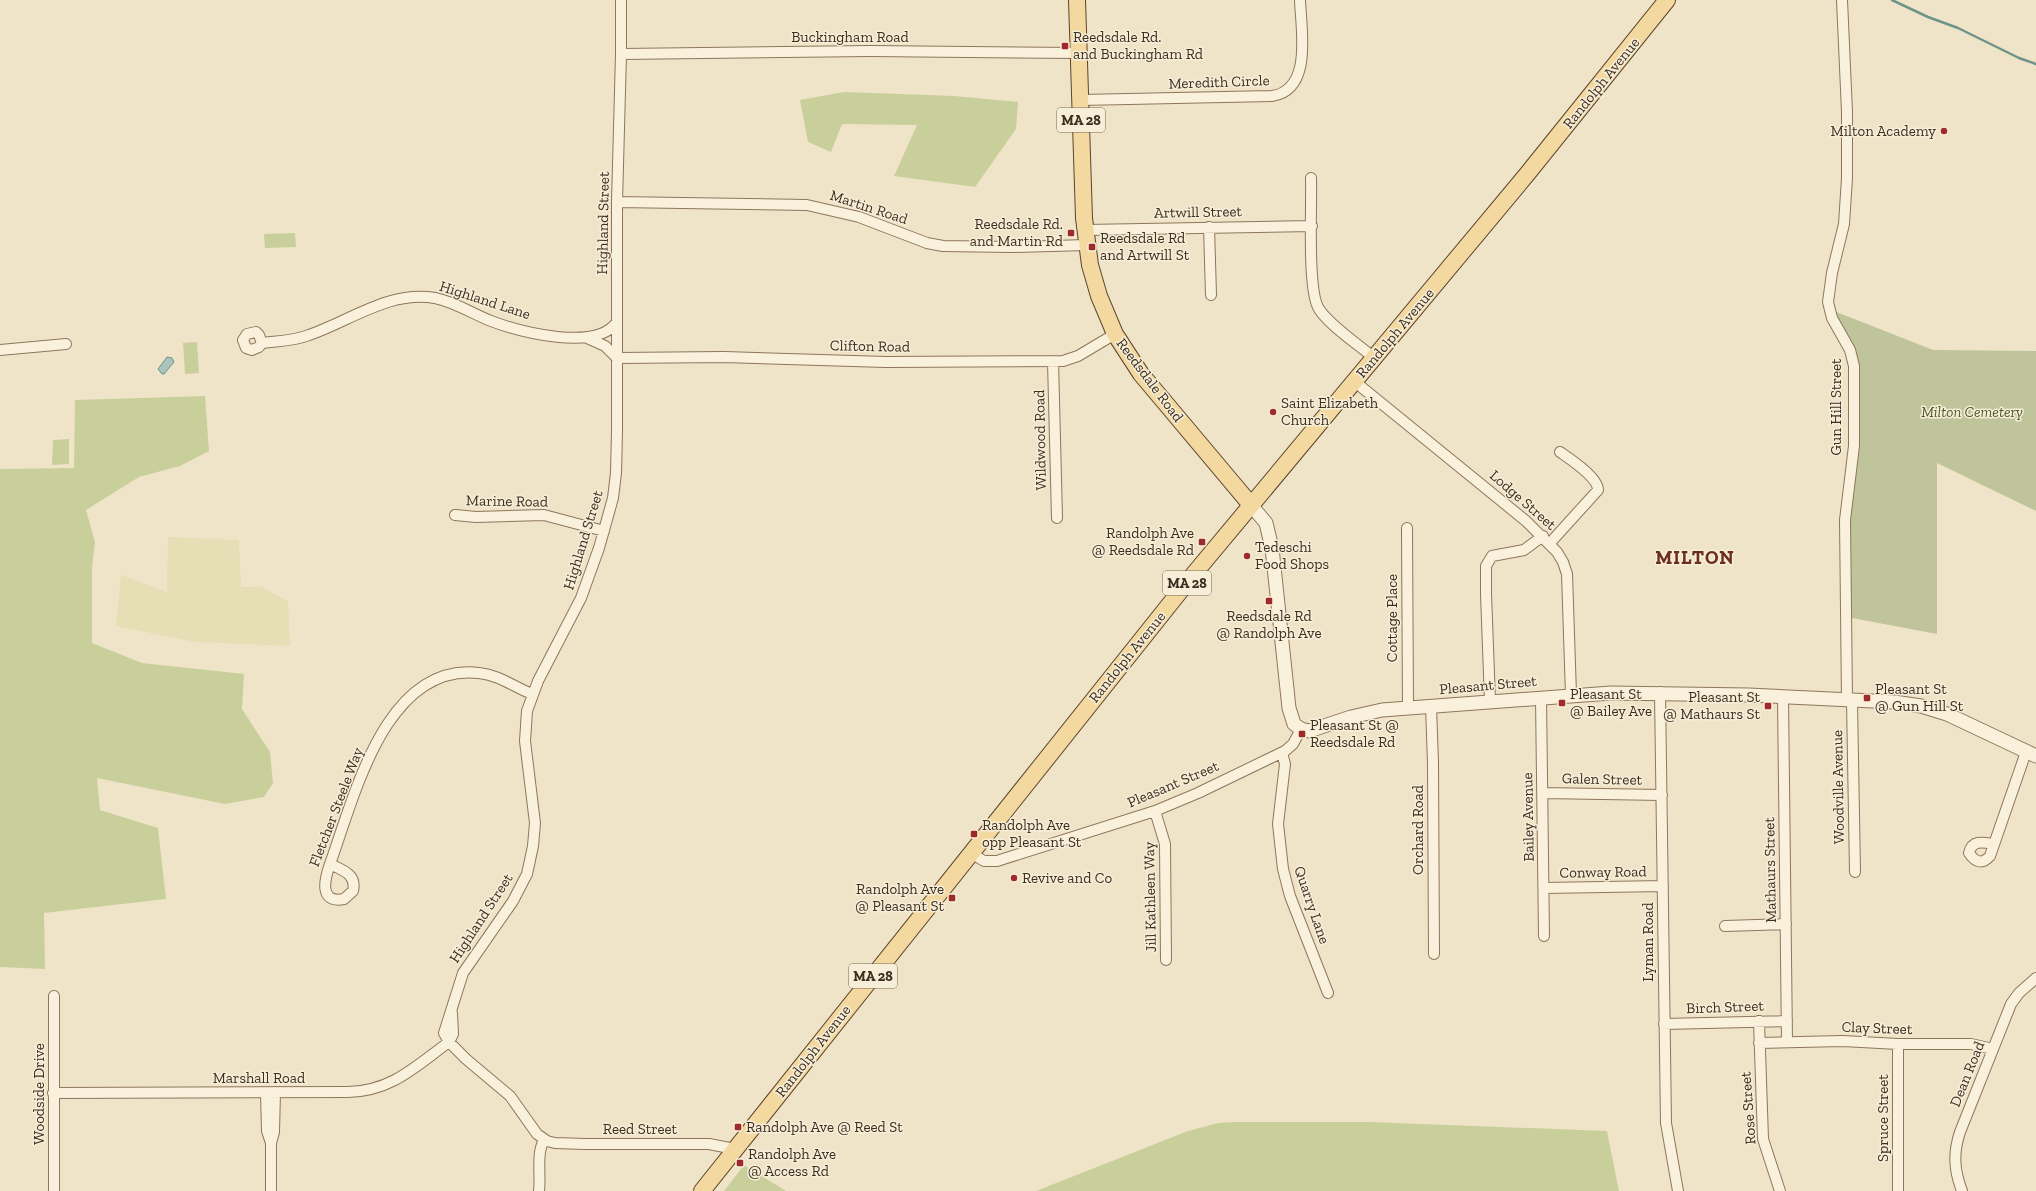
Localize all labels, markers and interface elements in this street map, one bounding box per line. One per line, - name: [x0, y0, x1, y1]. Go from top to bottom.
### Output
- street label: Buckingham Road: [791, 28, 909, 46]
- place label: Reedsdale Rd. and Buckingham Rd: [1073, 28, 1204, 63]
- street label: Randolph Avenue: [1559, 34, 1643, 132]
- marker: Reedsdale Rd. and Buckingham Rd: [1060, 41, 1070, 51]
- street label: Meredith Circle: [1168, 71, 1270, 93]
- road number: MA 28: [1057, 108, 1105, 132]
- place label: Milton Academy: [1831, 122, 1936, 140]
- marker: Milton Academy: [1939, 126, 1949, 136]
- street label: Highland Street: [593, 171, 613, 275]
- street label: Martin Road: [828, 186, 911, 228]
- street label: Artwill Street: [1154, 202, 1243, 222]
- place label: Reedsdale Rd. and Martin Rd: [970, 215, 1064, 250]
- marker: Reedsdale Rd. and Martin Rd: [1066, 228, 1076, 238]
- place label: Reedsdale Rd and Artwill St: [1100, 229, 1190, 264]
- marker: Reedsdale Rd and Artwill St: [1087, 242, 1097, 252]
- street label: Highland Lane: [437, 277, 533, 323]
- street label: Randolph Avenue: [1352, 284, 1438, 382]
- street label: Reedsdale Road: [1113, 335, 1188, 426]
- street label: Clifton Road: [830, 336, 911, 356]
- street label: Gun Hill Street: [1827, 358, 1845, 456]
- street label: Wildwood Road: [1030, 389, 1050, 490]
- place label: Saint Elizabeth Church: [1281, 394, 1379, 429]
- park label: Milton Cemetery: [1921, 403, 2023, 421]
- marker: Saint Elizabeth Church: [1268, 407, 1278, 417]
- street label: Lodge Street: [1486, 466, 1560, 534]
- street label: Highland Street: [559, 488, 607, 592]
- street label: Marine Road: [466, 491, 549, 511]
- place label: Randolph Ave @ Reedsdale Rd: [1092, 524, 1195, 559]
- marker: Randolph Ave @ Reedsdale Rd: [1197, 537, 1207, 547]
- place label: Tedeschi Food Shops: [1255, 538, 1329, 573]
- district label: MILTON: [1655, 546, 1735, 569]
- marker: Tedeschi Food Shops: [1242, 551, 1252, 561]
- road number: MA 28: [1163, 571, 1211, 595]
- street label: Cottage Place: [1383, 574, 1401, 662]
- marker: Reedsdale Rd @ Randolph Ave: [1264, 596, 1274, 606]
- place label: Reedsdale Rd @ Randolph Ave: [1217, 607, 1321, 642]
- street label: Randolph Avenue: [1085, 608, 1169, 706]
- street label: Pleasant Street: [1438, 672, 1538, 698]
- place label: Pleasant St @ Gun Hill St: [1875, 680, 1964, 715]
- place label: Pleasant St @ Bailey Ave: [1570, 685, 1652, 720]
- place label: Pleasant St @ Mathaurs St: [1663, 688, 1760, 723]
- marker: Pleasant St @ Gun Hill St: [1862, 693, 1872, 703]
- marker: Pleasant St @ Bailey Ave: [1557, 698, 1567, 708]
- marker: Pleasant St @ Mathaurs St: [1763, 701, 1773, 711]
- place label: Pleasant St @ Reedsdale Rd: [1310, 716, 1399, 751]
- marker: Pleasant St @ Reedsdale Rd: [1297, 729, 1307, 739]
- street label: Woodville Avenue: [1828, 730, 1848, 844]
- street label: Fletcher Steele Way: [305, 744, 367, 869]
- street label: Pleasant Street: [1124, 756, 1222, 811]
- street label: Galen Street: [1562, 769, 1643, 789]
- street label: Bailey Avenue: [1518, 772, 1538, 862]
- street label: Orchard Road: [1409, 784, 1427, 875]
- place label: Randolph Ave opp Pleasant St: [982, 816, 1082, 851]
- street label: Mathaurs Street: [1760, 817, 1780, 923]
- marker: Randolph Ave opp Pleasant St: [969, 829, 979, 839]
- street label: Jill Kathleen Way: [1140, 841, 1160, 952]
- street label: Conway Road: [1559, 862, 1647, 882]
- street label: Quarry Lane: [1290, 864, 1334, 946]
- street label: Highland Street: [445, 869, 517, 966]
- place label: Revive and Co: [1022, 869, 1113, 887]
- marker: Revive and Co: [1009, 873, 1019, 883]
- place label: Randolph Ave @ Pleasant St: [855, 880, 944, 915]
- marker: Randolph Ave @ Pleasant St: [947, 893, 957, 903]
- street label: Lyman Road: [1639, 901, 1657, 982]
- road number: MA 28: [849, 964, 897, 988]
- street label: Birch Street: [1686, 997, 1765, 1017]
- street label: Randolph Avenue: [771, 1001, 855, 1101]
- street label: Clay Street: [1841, 1018, 1913, 1038]
- street label: Dean Road: [1946, 1038, 1989, 1109]
- street label: Woodside Drive: [30, 1043, 48, 1145]
- street label: Marshall Road: [213, 1069, 306, 1087]
- street label: Rose Street: [1736, 1070, 1760, 1145]
- street label: Spruce Street: [1874, 1074, 1892, 1162]
- place label: Randolph Ave @ Reed St: [746, 1118, 903, 1136]
- street label: Reed Street: [603, 1120, 678, 1138]
- marker: Randolph Ave @ Reed St: [733, 1122, 743, 1132]
- place label: Randolph Ave @ Access Rd: [748, 1145, 836, 1180]
- marker: Randolph Ave @ Access Rd: [735, 1158, 745, 1168]

